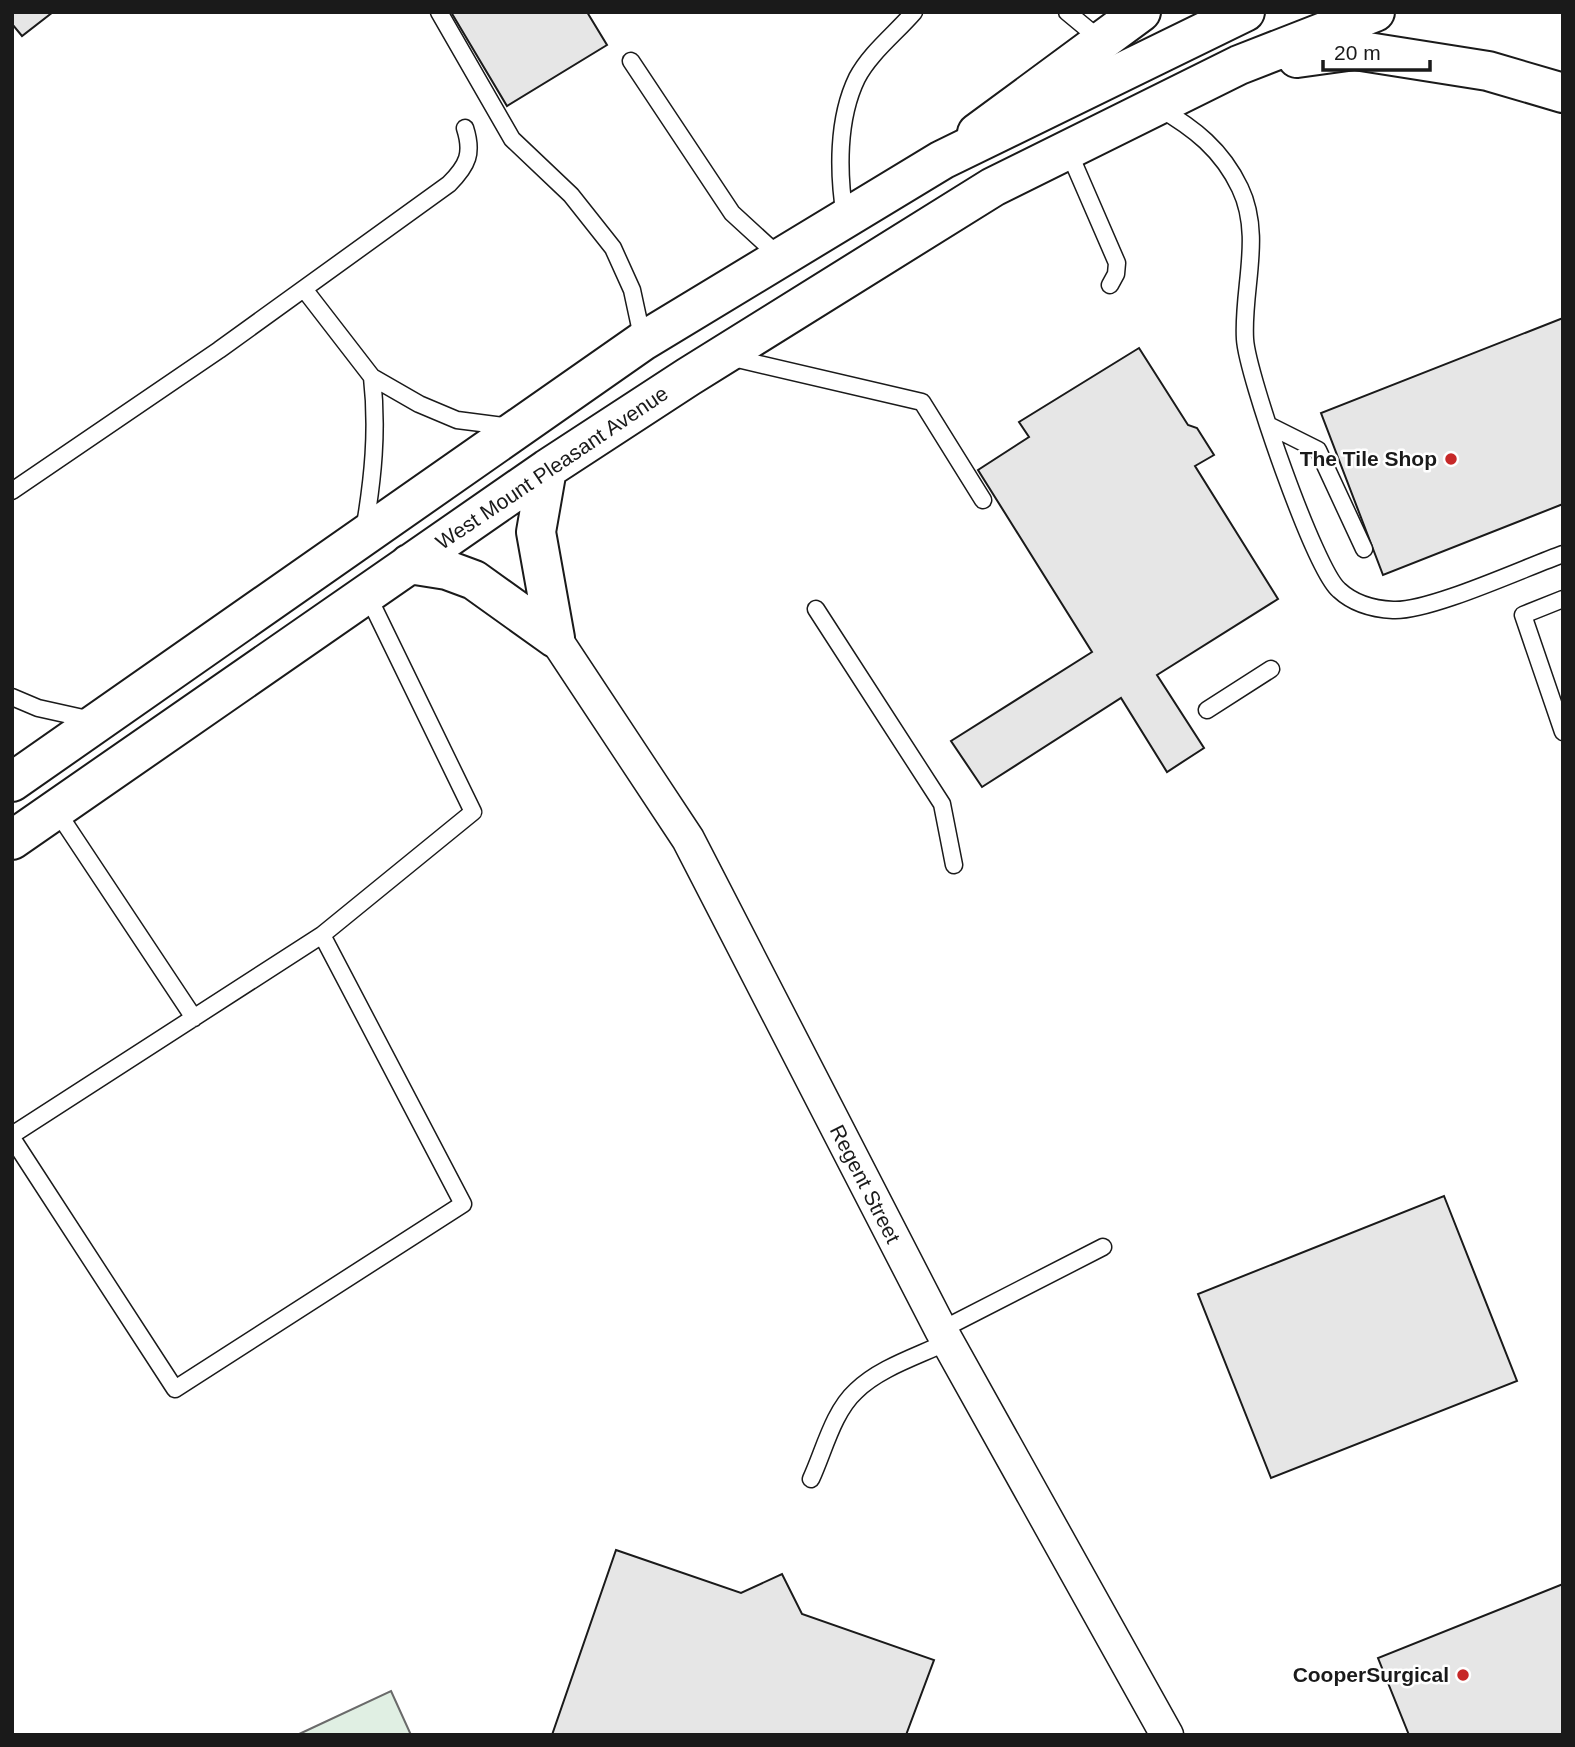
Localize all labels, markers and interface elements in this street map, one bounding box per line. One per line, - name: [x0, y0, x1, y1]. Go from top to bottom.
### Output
- scale bar: [1323, 28, 1430, 72]
- text: 20 m: [1334, 41, 1381, 64]
- street label: West Mount Pleasant Avenue: [431, 381, 672, 554]
- place label: The Tile Shop: [1300, 447, 1437, 470]
- marker: The Tile Shop: [1443, 451, 1459, 467]
- street label: Regent Street: [826, 1121, 905, 1247]
- place label: CooperSurgical: [1293, 1663, 1449, 1686]
- marker: CooperSurgical: [1455, 1667, 1471, 1683]

